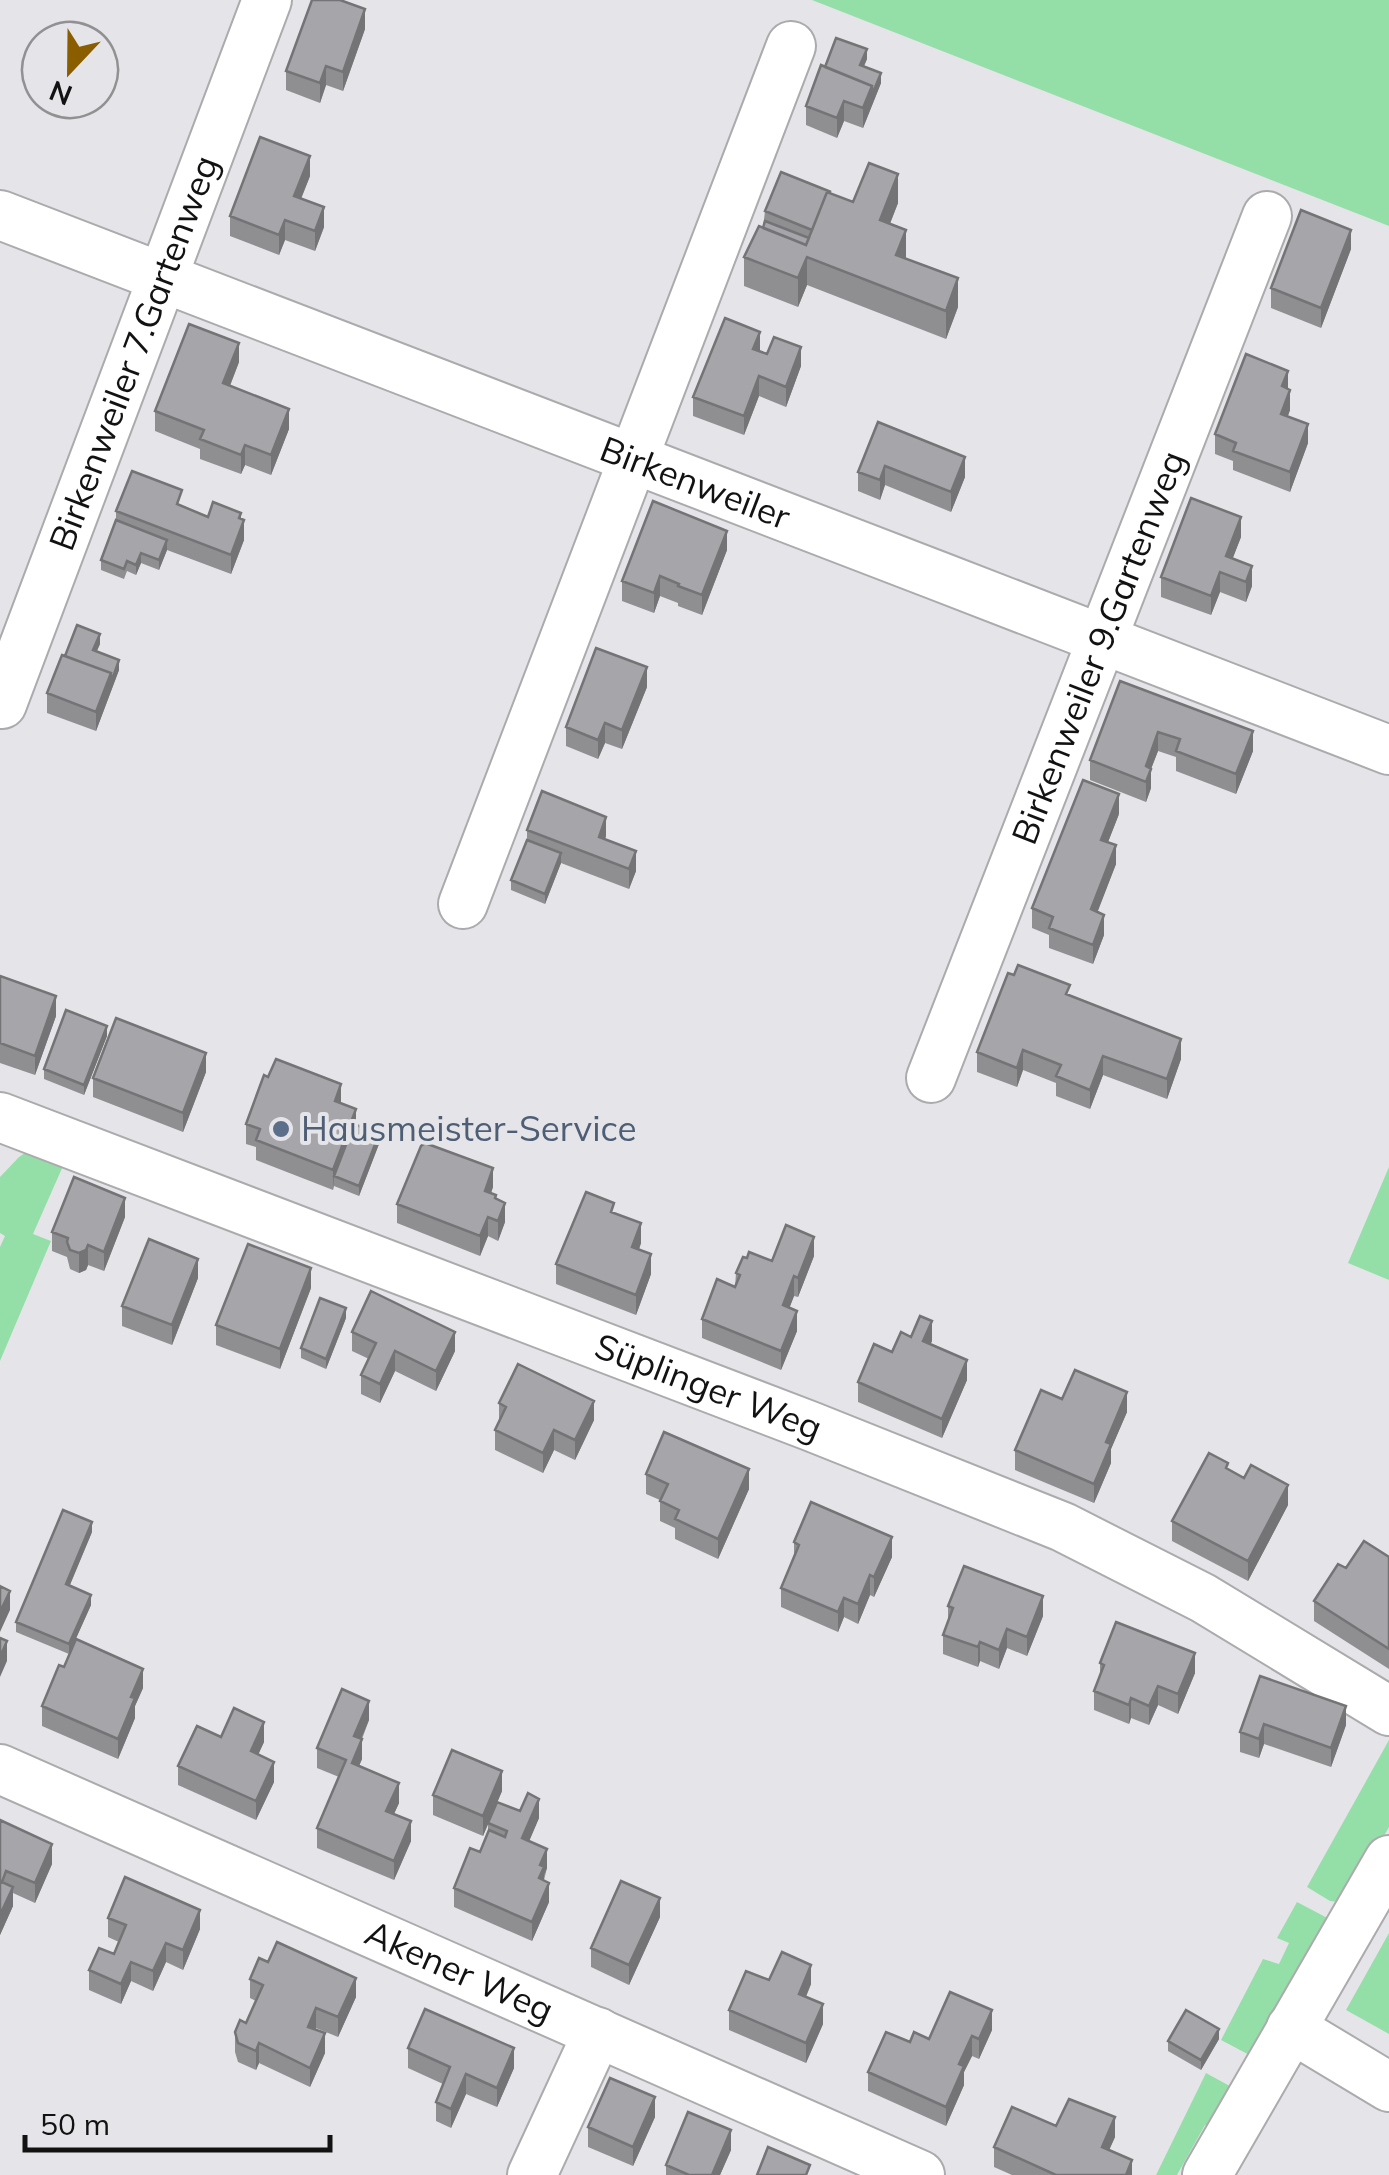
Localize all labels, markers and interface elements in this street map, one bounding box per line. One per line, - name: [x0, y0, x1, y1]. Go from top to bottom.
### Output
- north arrow: [20, 20, 120, 120]
- text: N: [44, 73, 77, 114]
- street label: Birkenweiler 7.Gartenweg: [39, 149, 227, 556]
- street label: Birkenweiler: [594, 426, 797, 538]
- street label: Birkenweiler 9.Gartenweg: [1001, 444, 1194, 850]
- place label: Hausmeister-Service: [301, 1106, 637, 1150]
- marker: Hausmeister-Service: [270, 1118, 292, 1140]
- street label: Süplinger Weg: [589, 1323, 828, 1449]
- street label: Akener Weg: [359, 1910, 560, 2031]
- scale bar: [25, 2090, 330, 2152]
- text: 50 m: [40, 2105, 110, 2143]

